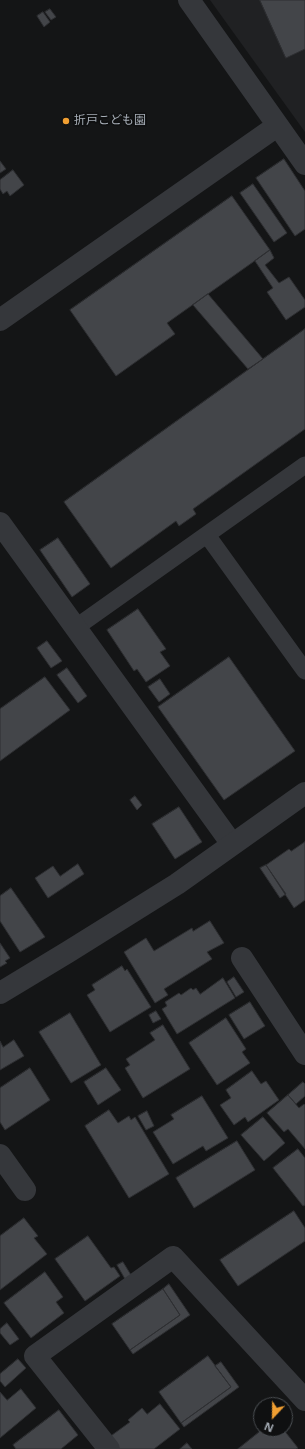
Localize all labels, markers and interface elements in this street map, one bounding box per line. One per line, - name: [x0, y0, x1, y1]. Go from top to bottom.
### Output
- place label: 折戸こども園: [74, 114, 146, 128]
- marker: 折戸こども園: [61, 116, 71, 126]
- north arrow: [253, 1397, 293, 1437]
- text: N: [262, 1419, 276, 1436]

